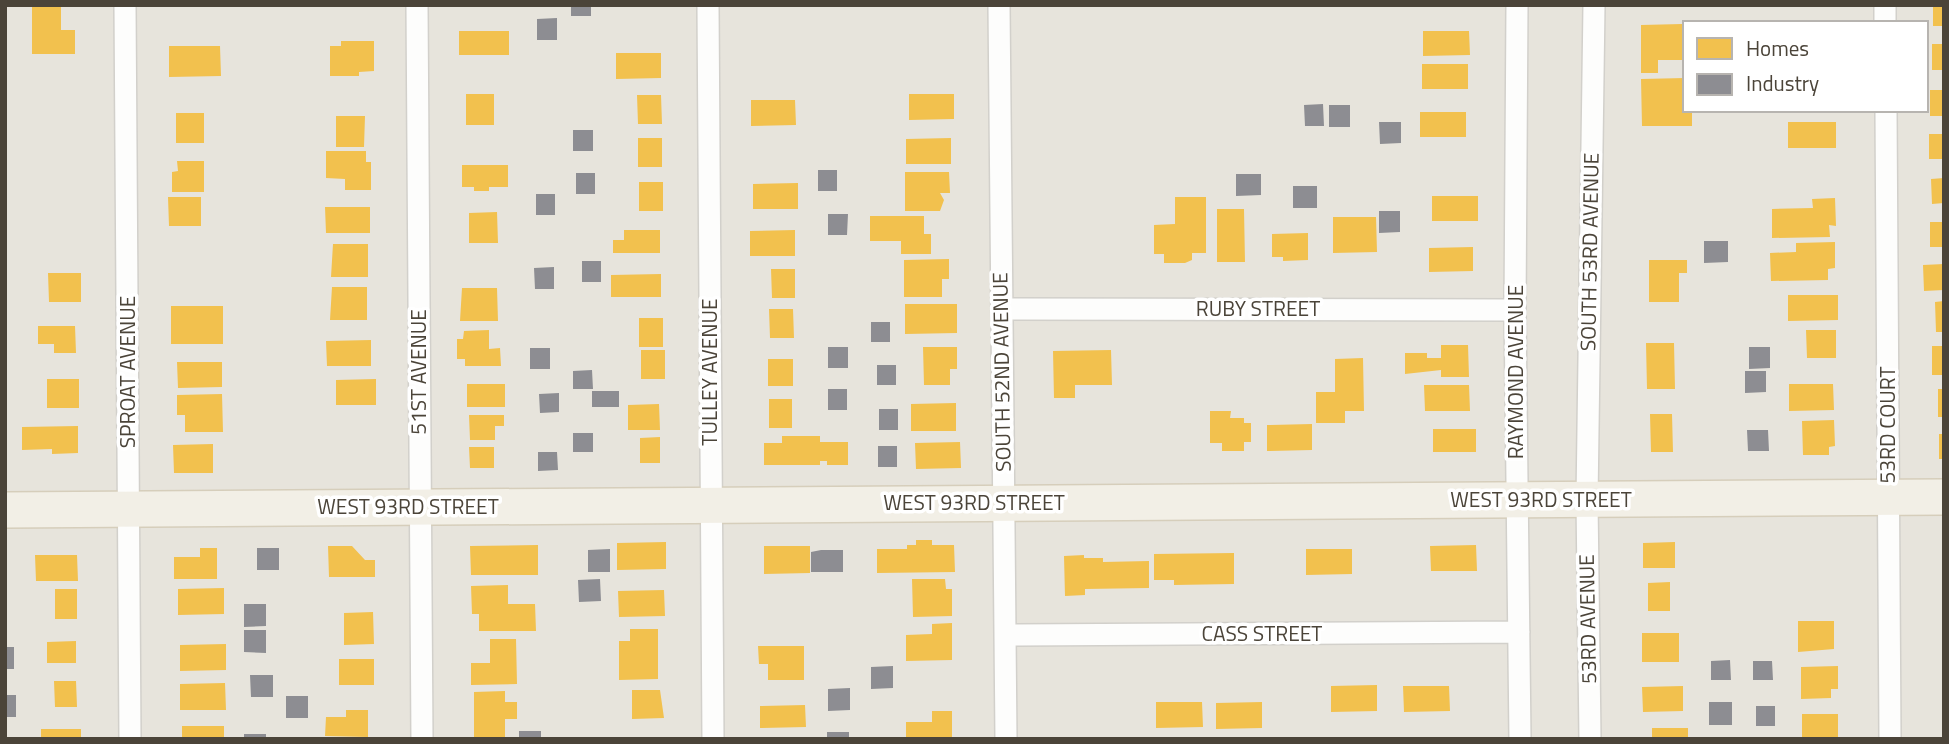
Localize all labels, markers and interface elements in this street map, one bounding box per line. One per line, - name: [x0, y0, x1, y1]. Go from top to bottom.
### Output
- legend: [1683, 21, 1928, 112]
- text: Homes: [1746, 32, 1809, 64]
- text: Industry: [1746, 67, 1819, 99]
- street label: SOUTH 53RD AVENUE: [1571, 153, 1607, 351]
- street label: SOUTH 52ND AVENUE: [983, 272, 1019, 472]
- street label: RAYMOND AVENUE: [1499, 285, 1531, 459]
- street label: RUBY STREET: [1196, 292, 1320, 324]
- street label: SPROAT AVENUE: [111, 296, 143, 448]
- street label: TULLEY AVENUE: [693, 298, 725, 446]
- street label: 51ST AVENUE: [402, 309, 434, 435]
- street label: 53RD COURT: [1871, 367, 1903, 483]
- street label: WEST 93RD STREET: [1450, 483, 1632, 515]
- street label: WEST 93RD STREET: [883, 486, 1065, 518]
- street label: WEST 93RD STREET: [317, 490, 499, 522]
- street label: 53RD AVENUE: [1570, 554, 1604, 684]
- street label: CASS STREET: [1202, 617, 1322, 649]

